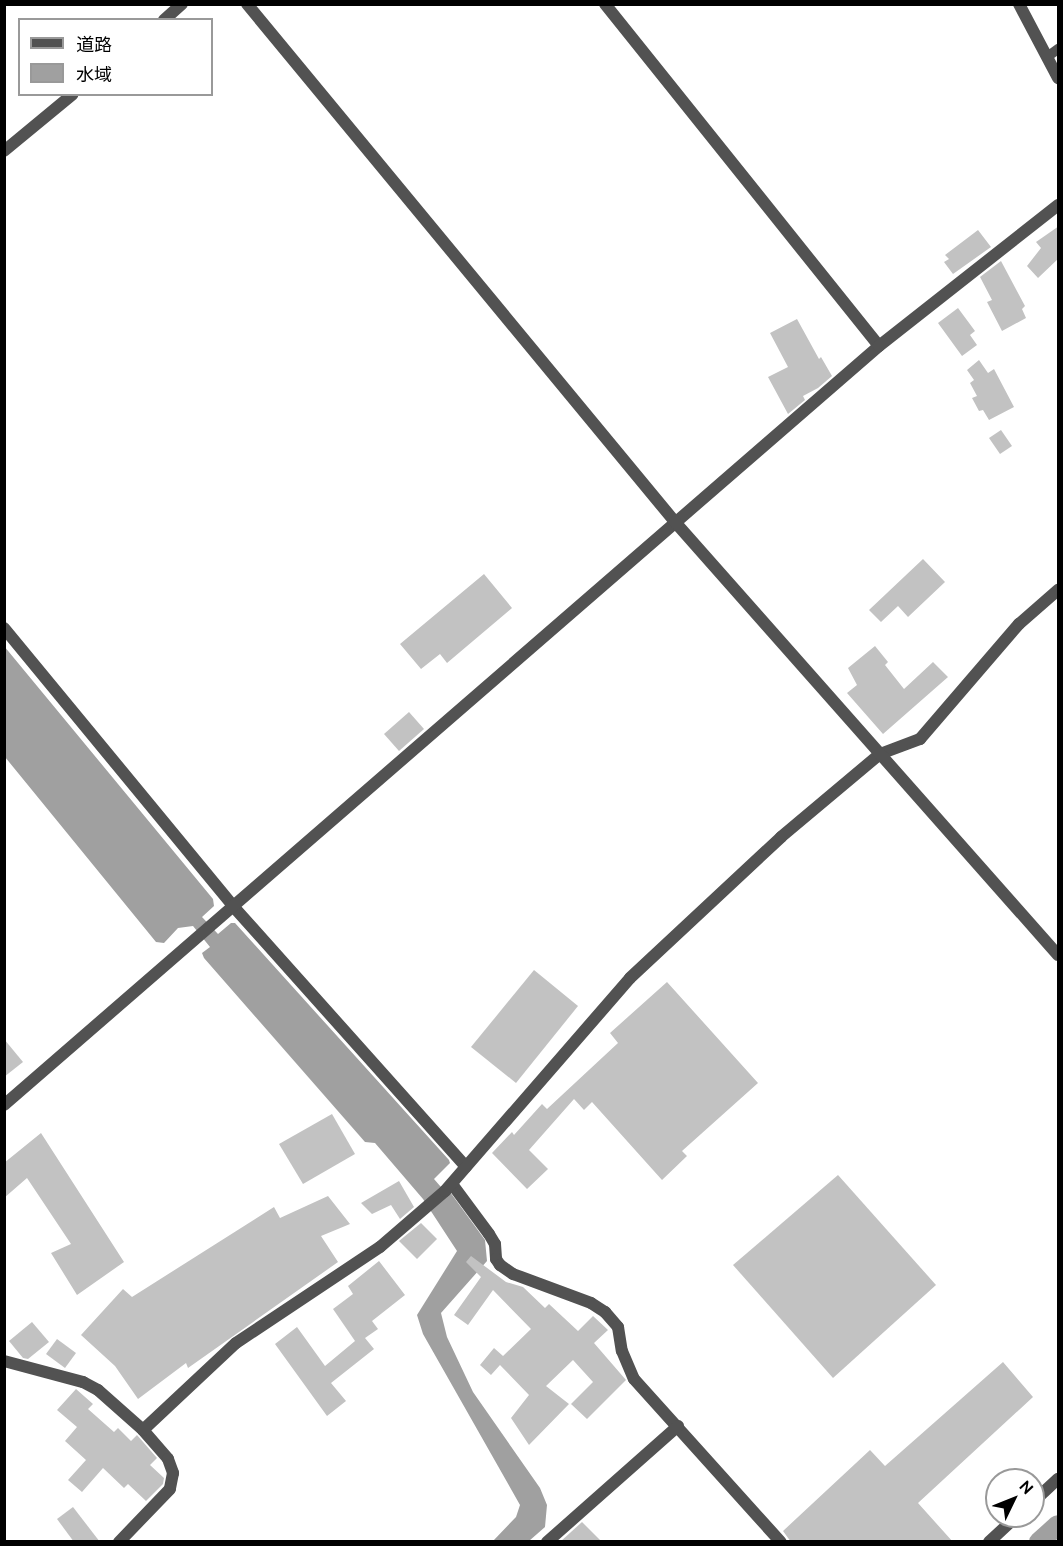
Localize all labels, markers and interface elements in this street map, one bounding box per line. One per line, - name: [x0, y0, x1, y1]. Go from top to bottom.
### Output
- legend: [18, 18, 213, 96]
- text: 道路: [76, 34, 112, 54]
- text: 水域: [76, 64, 112, 84]
- north arrow: [985, 1468, 1045, 1528]
- text: N: [1016, 1477, 1037, 1498]

